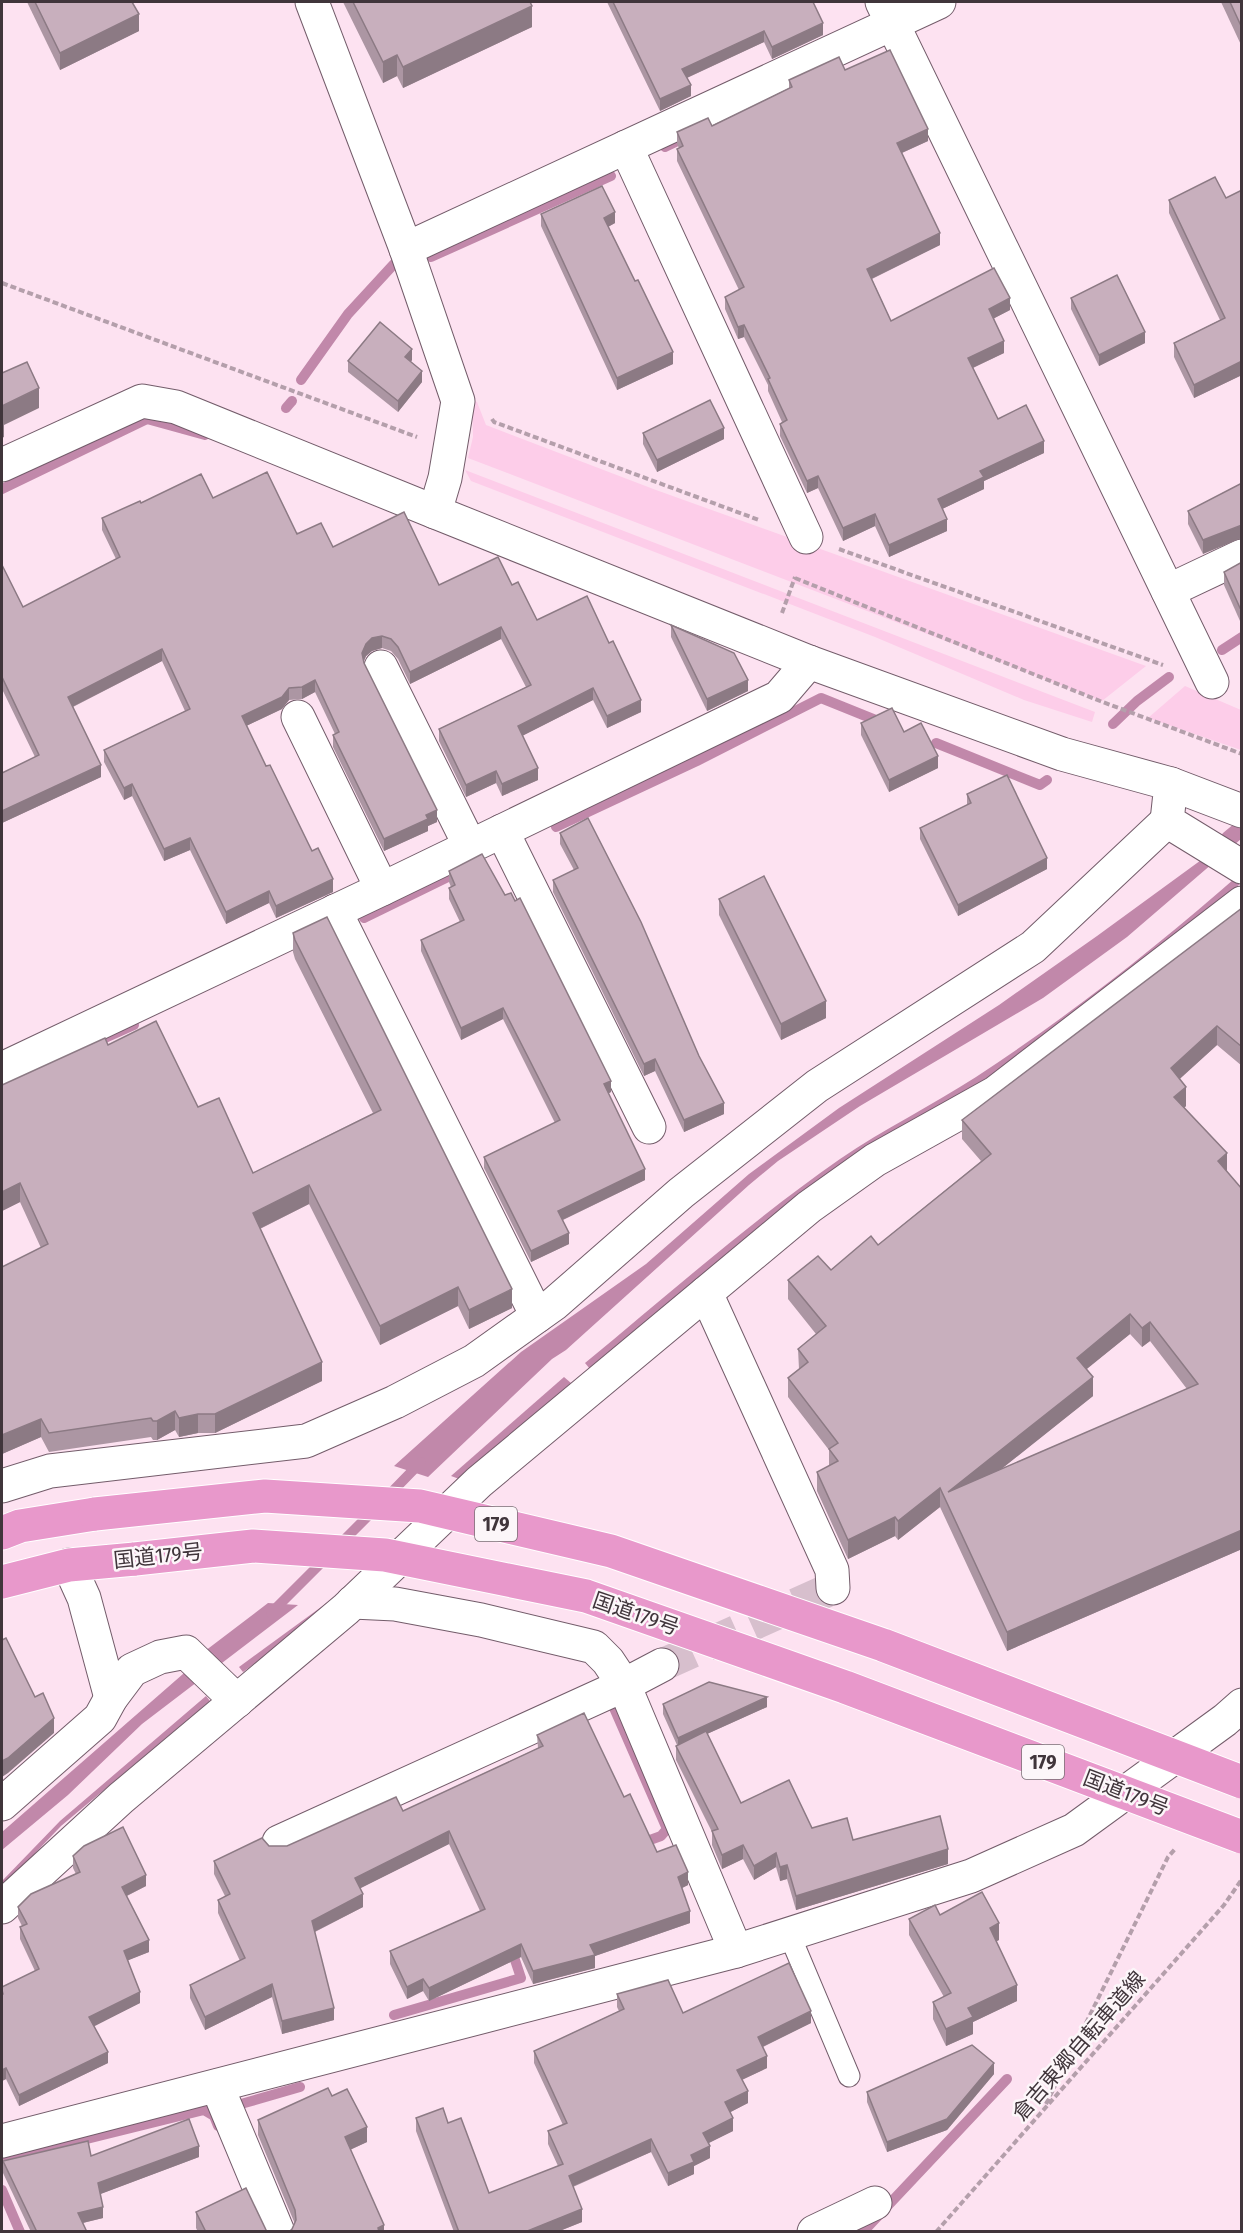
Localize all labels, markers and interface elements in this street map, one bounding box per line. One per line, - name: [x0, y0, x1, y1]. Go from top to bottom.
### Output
- road number: 179: [475, 1507, 517, 1541]
- street label: 国道179号: [112, 1538, 204, 1574]
- street label: 国道179号: [589, 1587, 683, 1641]
- road number: 179: [1022, 1745, 1064, 1779]
- street label: 国道179号: [1080, 1765, 1172, 1821]
- street label: 倉吉東郷自転車道線: [1007, 1966, 1151, 2126]

